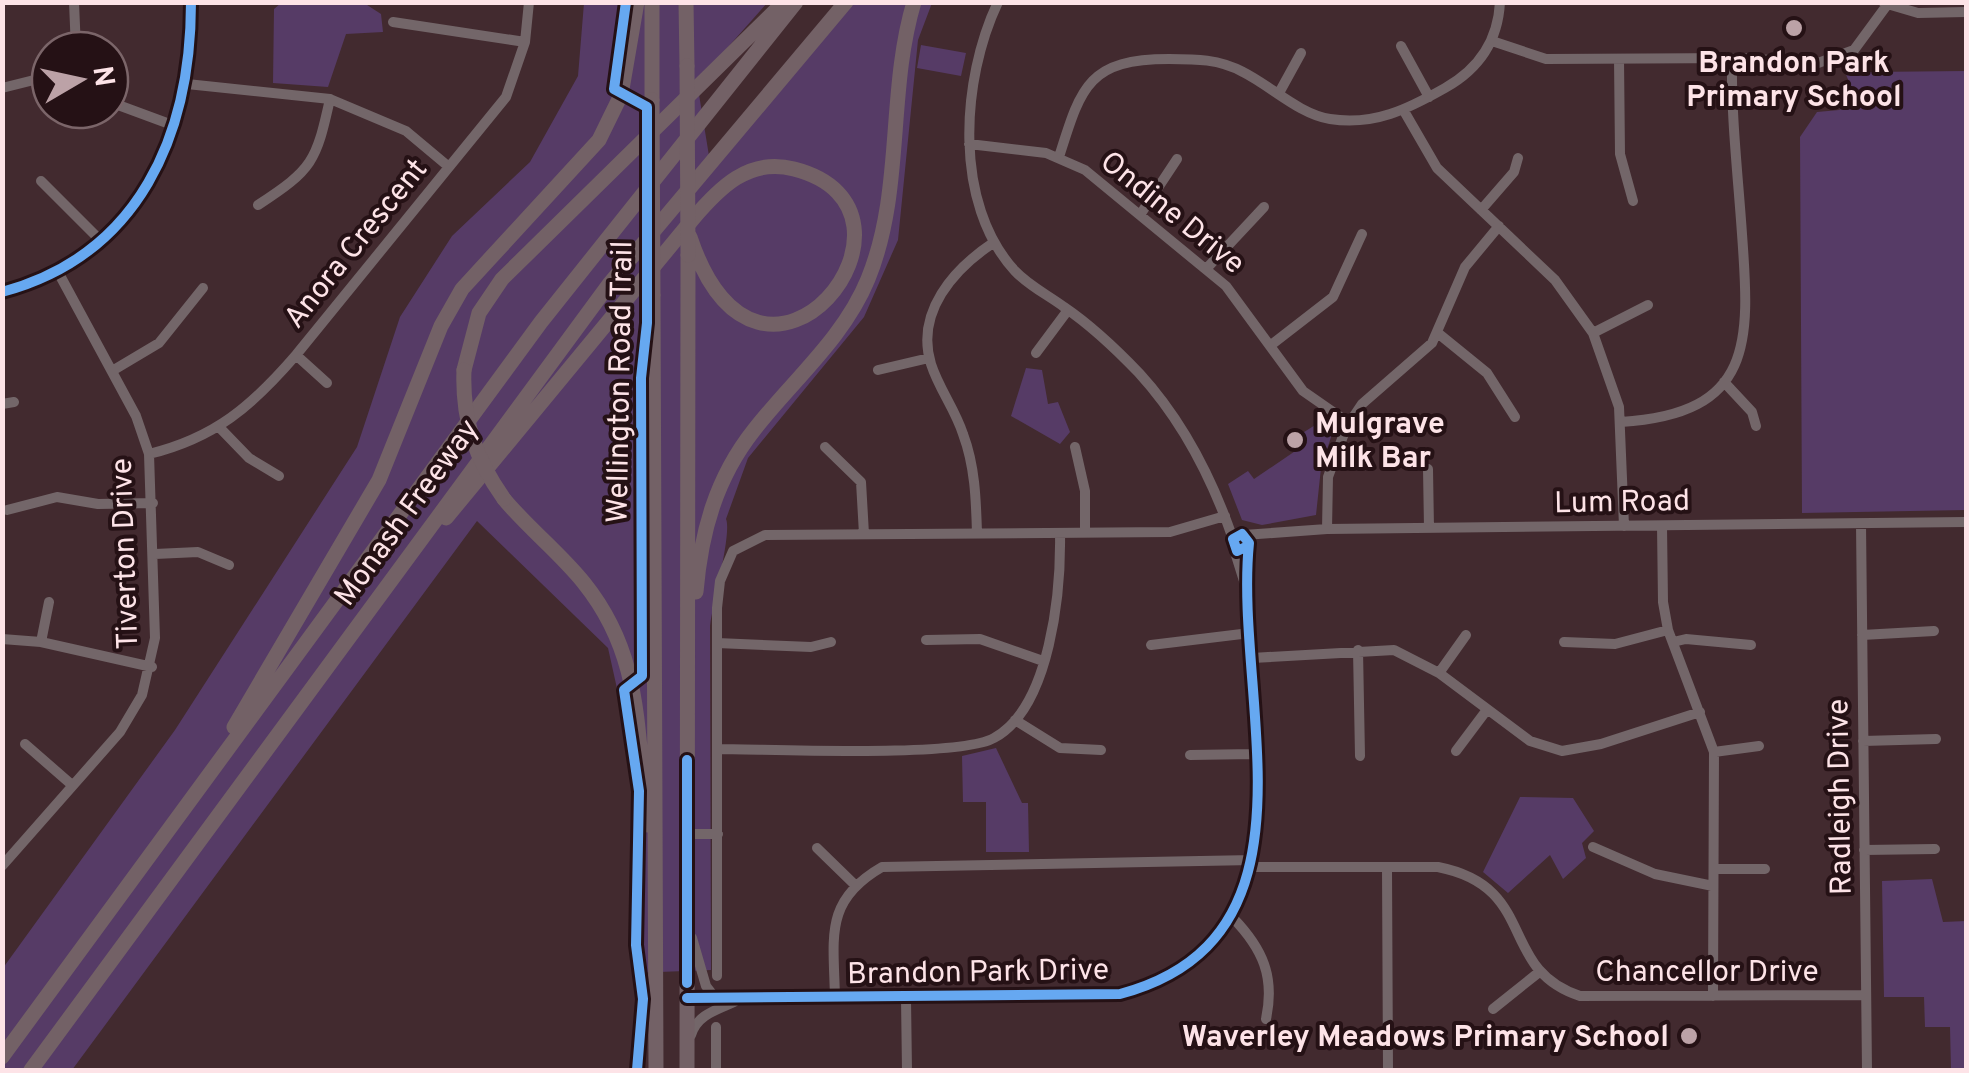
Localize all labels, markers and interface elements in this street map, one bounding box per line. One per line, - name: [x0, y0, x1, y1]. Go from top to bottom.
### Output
- marker: Brandon Park Primary School: [1783, 17, 1805, 39]
- north arrow: [30, 30, 130, 130]
- place label: Brandon Park Primary School: [1686, 46, 1902, 117]
- text: N: [82, 64, 121, 89]
- street label: Ondine Drive: [1092, 144, 1251, 284]
- street label: Anora Crescent: [277, 152, 437, 337]
- street label: Wellington Road Trail: [601, 241, 642, 524]
- place label: Mulgrave Milk Bar: [1315, 407, 1445, 478]
- street label: Monash Freeway: [328, 413, 488, 614]
- marker: Mulgrave Milk Bar: [1284, 429, 1306, 451]
- street label: Tiverton Drive: [105, 458, 148, 650]
- street label: Lum Road: [1554, 484, 1690, 523]
- street label: Radleigh Drive: [1821, 699, 1862, 895]
- street label: Brandon Park Drive: [847, 953, 1109, 994]
- street label: Chancellor Drive: [1595, 955, 1819, 992]
- place label: Waverley Meadows Primary School: [1182, 1020, 1669, 1057]
- marker: Waverley Meadows Primary School: [1678, 1025, 1700, 1047]

